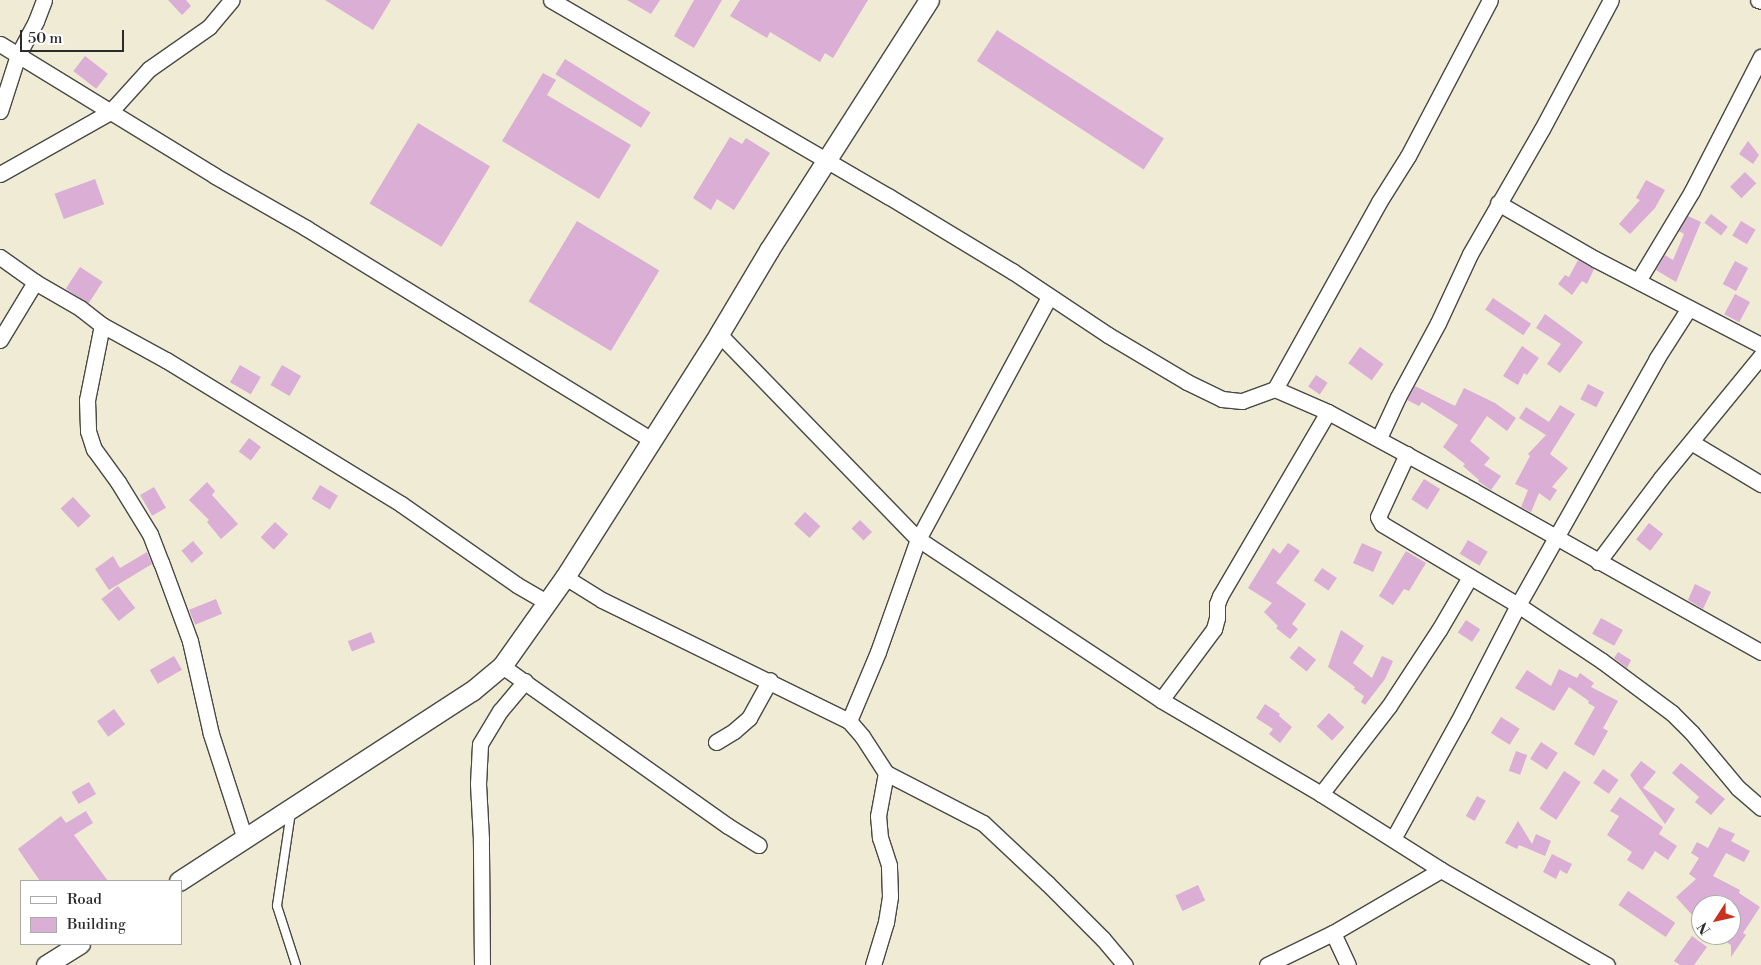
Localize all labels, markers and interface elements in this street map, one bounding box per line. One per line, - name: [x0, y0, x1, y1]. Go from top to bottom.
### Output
- scale bar: [22, 20, 126, 52]
- text: 50 m: [28, 29, 62, 48]
- legend: [20, 880, 182, 945]
- text: Road: [67, 890, 102, 909]
- north arrow: [1691, 895, 1741, 945]
- text: Building: [67, 915, 126, 934]
- text: N: [1694, 918, 1715, 938]

